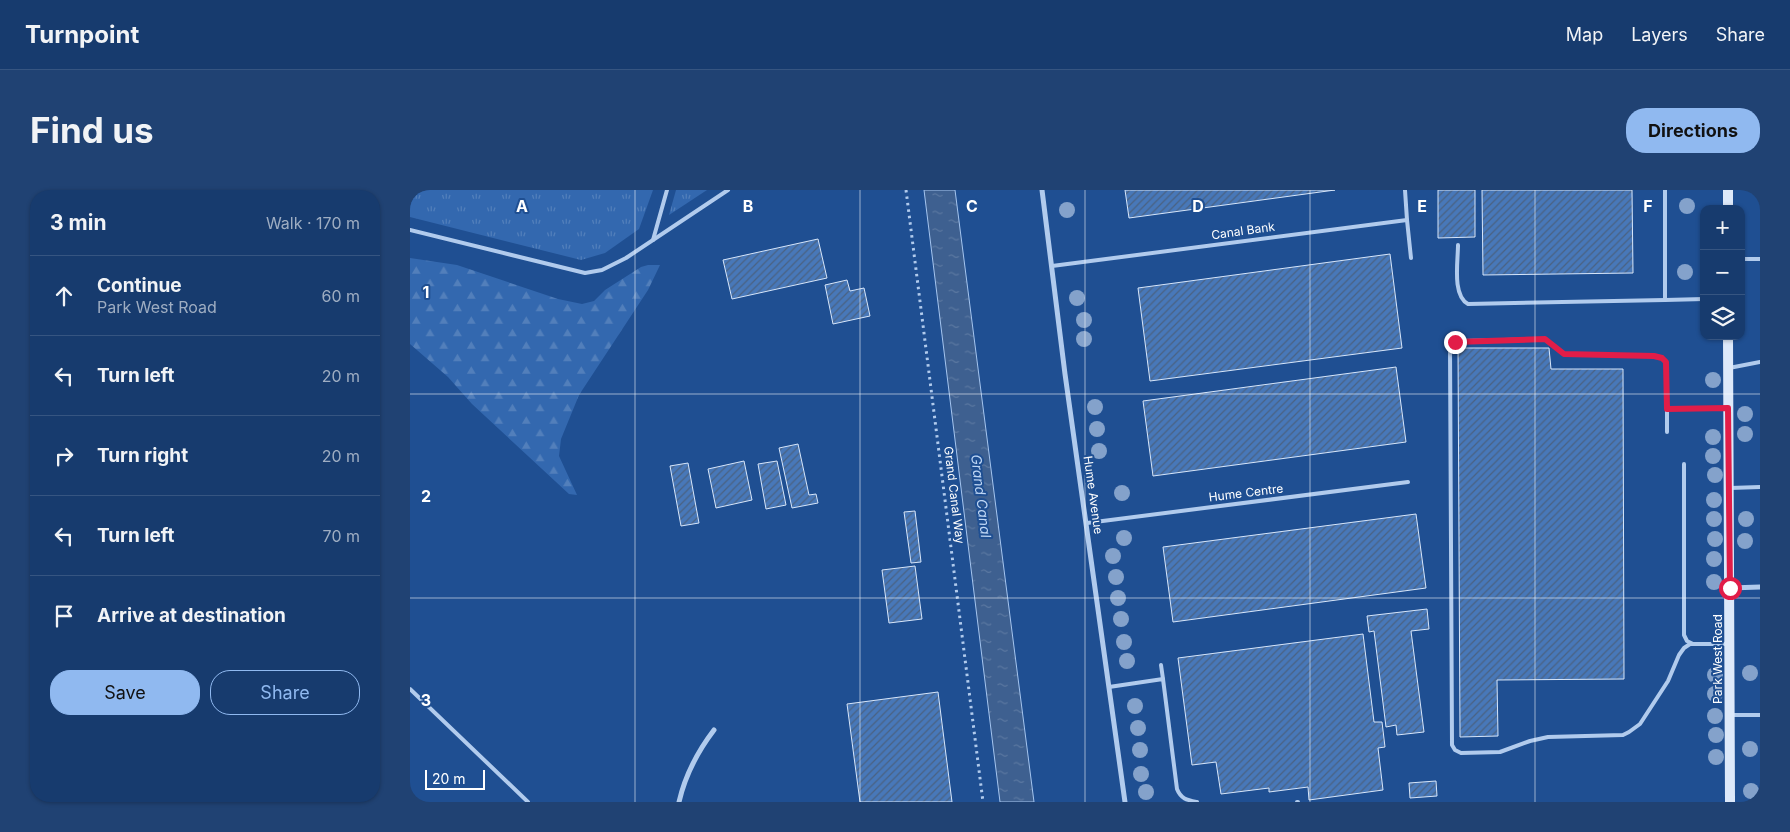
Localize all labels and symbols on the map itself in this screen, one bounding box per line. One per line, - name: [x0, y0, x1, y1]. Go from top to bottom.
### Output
- text: A: [516, 196, 528, 216]
- text: B: [743, 196, 753, 216]
- text: C: [966, 196, 978, 216]
- text: D: [1192, 196, 1204, 216]
- text: E: [1417, 196, 1427, 216]
- text: F: [1643, 196, 1653, 216]
- street label: Canal Bank: [1210, 219, 1276, 242]
- text: 1: [423, 282, 429, 302]
- route end: [1444, 331, 1467, 354]
- street label: Grand Canal Way: [941, 445, 968, 545]
- water label: Grand Canal: [968, 453, 995, 539]
- street label: Hume Avenue: [1081, 455, 1106, 535]
- street label: Hume Centre: [1208, 480, 1284, 505]
- text: 2: [421, 486, 431, 506]
- route start: [1719, 577, 1742, 600]
- street label: Park West Road: [1710, 614, 1725, 704]
- text: 3: [421, 690, 431, 710]
- scale bar: [425, 767, 485, 790]

